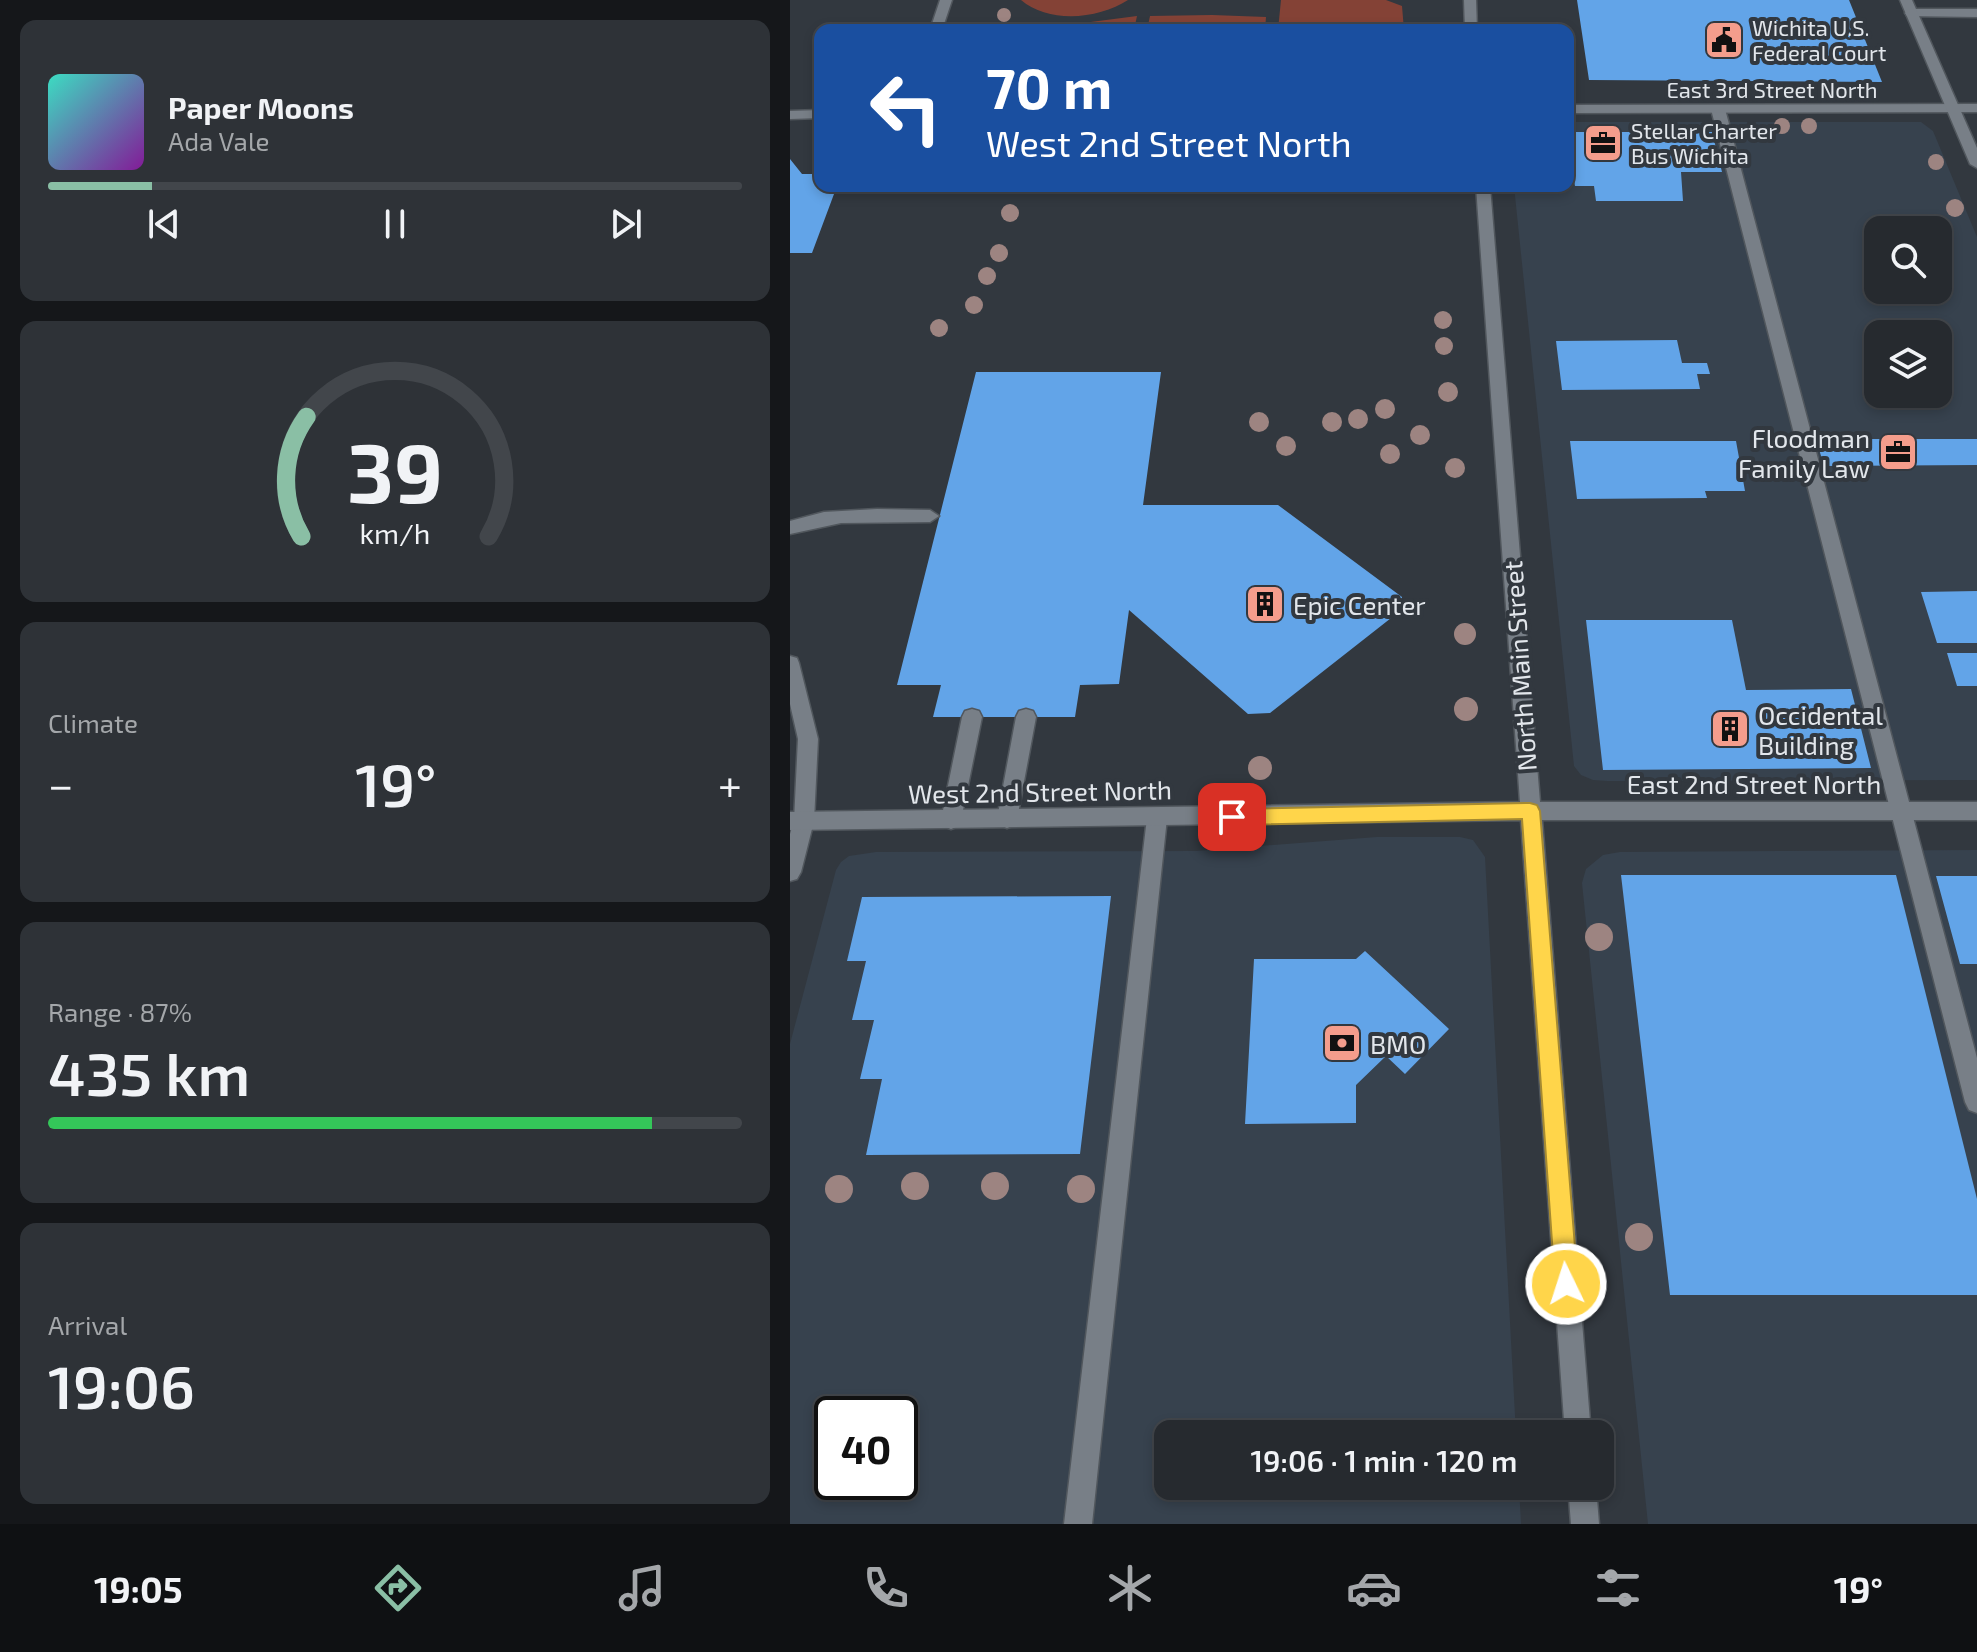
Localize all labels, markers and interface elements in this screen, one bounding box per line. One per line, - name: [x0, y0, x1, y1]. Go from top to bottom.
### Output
- place label: Wichita U.S. Federal Court: [1752, 14, 1886, 65]
- public building icon: Wichita U.S. Federal Court: [1703, 19, 1745, 61]
- text: 70 m: [986, 53, 1112, 120]
- icon: left: [854, 56, 958, 160]
- street label: East 3rd Street North: [1666, 76, 1878, 102]
- text: Paper Moons: [168, 89, 354, 125]
- place label: Stellar Charter Bus Wichita: [1631, 117, 1777, 168]
- text: West 2nd Street North: [986, 121, 1352, 164]
- office icon: Stellar Charter Bus Wichita: [1582, 122, 1624, 164]
- text: Ada Vale: [168, 125, 270, 156]
- icon: previous: [142, 202, 186, 246]
- icon: pause: [373, 202, 417, 246]
- icon: next: [604, 202, 648, 246]
- map controls: [1864, 216, 1952, 408]
- button: search: [1864, 216, 1952, 304]
- button: layers: [1864, 320, 1952, 408]
- text: 39: [347, 420, 443, 520]
- place label: Floodman Family Law: [1738, 422, 1870, 483]
- office icon: Floodman Family Law: [1877, 431, 1919, 473]
- text: km/h: [360, 515, 430, 550]
- street label: North Main Street: [1496, 560, 1542, 772]
- building icon: Epic Center: [1244, 583, 1286, 625]
- place label: Epic Center: [1293, 589, 1426, 620]
- place label: Occidental Building: [1758, 699, 1883, 760]
- text: Climate: [48, 707, 138, 738]
- building icon: Occidental Building: [1709, 708, 1751, 750]
- text: 19°: [355, 747, 436, 819]
- text: −: [48, 757, 74, 810]
- text: +: [718, 757, 742, 810]
- street label: East 2nd Street North: [1627, 768, 1881, 799]
- street label: West 2nd Street North: [908, 773, 1172, 809]
- pin: [1198, 783, 1266, 851]
- icon: arrive: [1210, 795, 1254, 839]
- text: Range · 87%: [48, 996, 192, 1027]
- bank icon: BMO: [1321, 1022, 1363, 1064]
- place label: BMO: [1370, 1028, 1426, 1059]
- text: 435 km: [48, 1036, 250, 1108]
- position arrow: [1524, 1242, 1608, 1326]
- text: Arrival: [48, 1309, 127, 1340]
- text: 19:06: [48, 1349, 195, 1421]
- speed limit sign: 40: [814, 1396, 918, 1500]
- text: 19:06 · 1 min · 120 m: [1251, 1442, 1517, 1478]
- icon: directions: [370, 1560, 426, 1616]
- icon: music: [614, 1560, 670, 1616]
- icon: phone: [858, 1560, 914, 1616]
- icon: climate: [1102, 1560, 1158, 1616]
- icon: car: [1346, 1560, 1402, 1616]
- icon: filters: [1590, 1560, 1646, 1616]
- text: 19:05: [94, 1567, 183, 1610]
- text: 19°: [1834, 1567, 1883, 1610]

